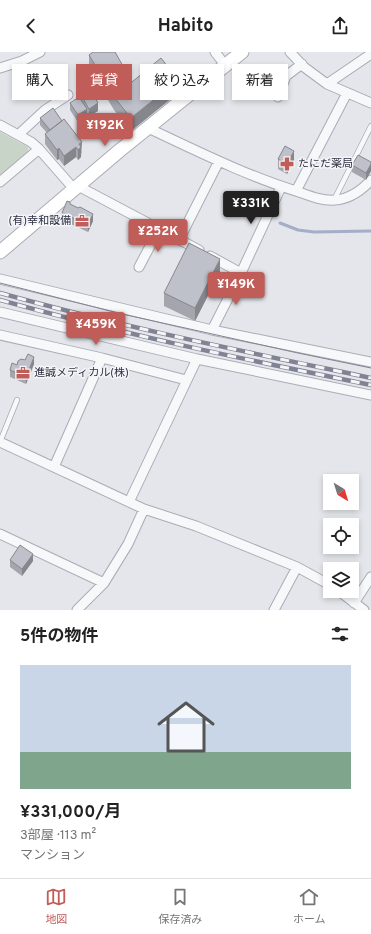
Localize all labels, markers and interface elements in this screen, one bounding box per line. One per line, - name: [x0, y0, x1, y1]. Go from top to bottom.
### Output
- icon: back: [20, 15, 42, 37]
- text: Habito: [158, 15, 213, 38]
- icon: share: [329, 15, 351, 37]
- chip: 購入: [12, 64, 68, 100]
- chip: 賃貸: [76, 64, 132, 100]
- chip: 絞り込み: [140, 64, 224, 100]
- chip: 新着: [232, 64, 288, 100]
- pin: ¥192K: [77, 113, 133, 147]
- text: ¥192K: [86, 118, 124, 134]
- pharmacy icon: たにだ薬局: [279, 156, 295, 172]
- place label: たにだ薬局: [298, 157, 353, 171]
- pin: ¥331K: [223, 191, 279, 225]
- text: ¥331K: [232, 196, 270, 212]
- office icon: (有)幸和設備: [74, 213, 90, 229]
- place label: (有)幸和設備: [8, 214, 71, 228]
- pin: ¥252K: [130, 219, 186, 253]
- text: ¥252K: [138, 224, 178, 240]
- pin: ¥149K: [208, 272, 264, 306]
- text: ¥149K: [217, 277, 255, 293]
- pin: ¥459K: [68, 312, 124, 346]
- text: ¥459K: [75, 317, 117, 333]
- office icon: 進誠メディカル(株): [15, 365, 31, 381]
- place label: 進誠メディカル(株): [34, 366, 129, 380]
- north arrow: [323, 474, 359, 510]
- map controls: [323, 474, 359, 598]
- button: locate: [323, 518, 359, 554]
- button: layers: [323, 562, 359, 598]
- icon: filters: [329, 623, 351, 645]
- text: 5件の物件: [20, 626, 98, 648]
- icon: home: [150, 691, 222, 763]
- text: ¥331,000/月: [20, 802, 121, 824]
- text: 3部屋 · 113 m²: [20, 828, 96, 844]
- text: マンション: [20, 848, 85, 864]
- tab: 地図: [45, 886, 67, 927]
- tab: 保存済み: [158, 886, 202, 927]
- tab: ホーム: [293, 886, 326, 927]

